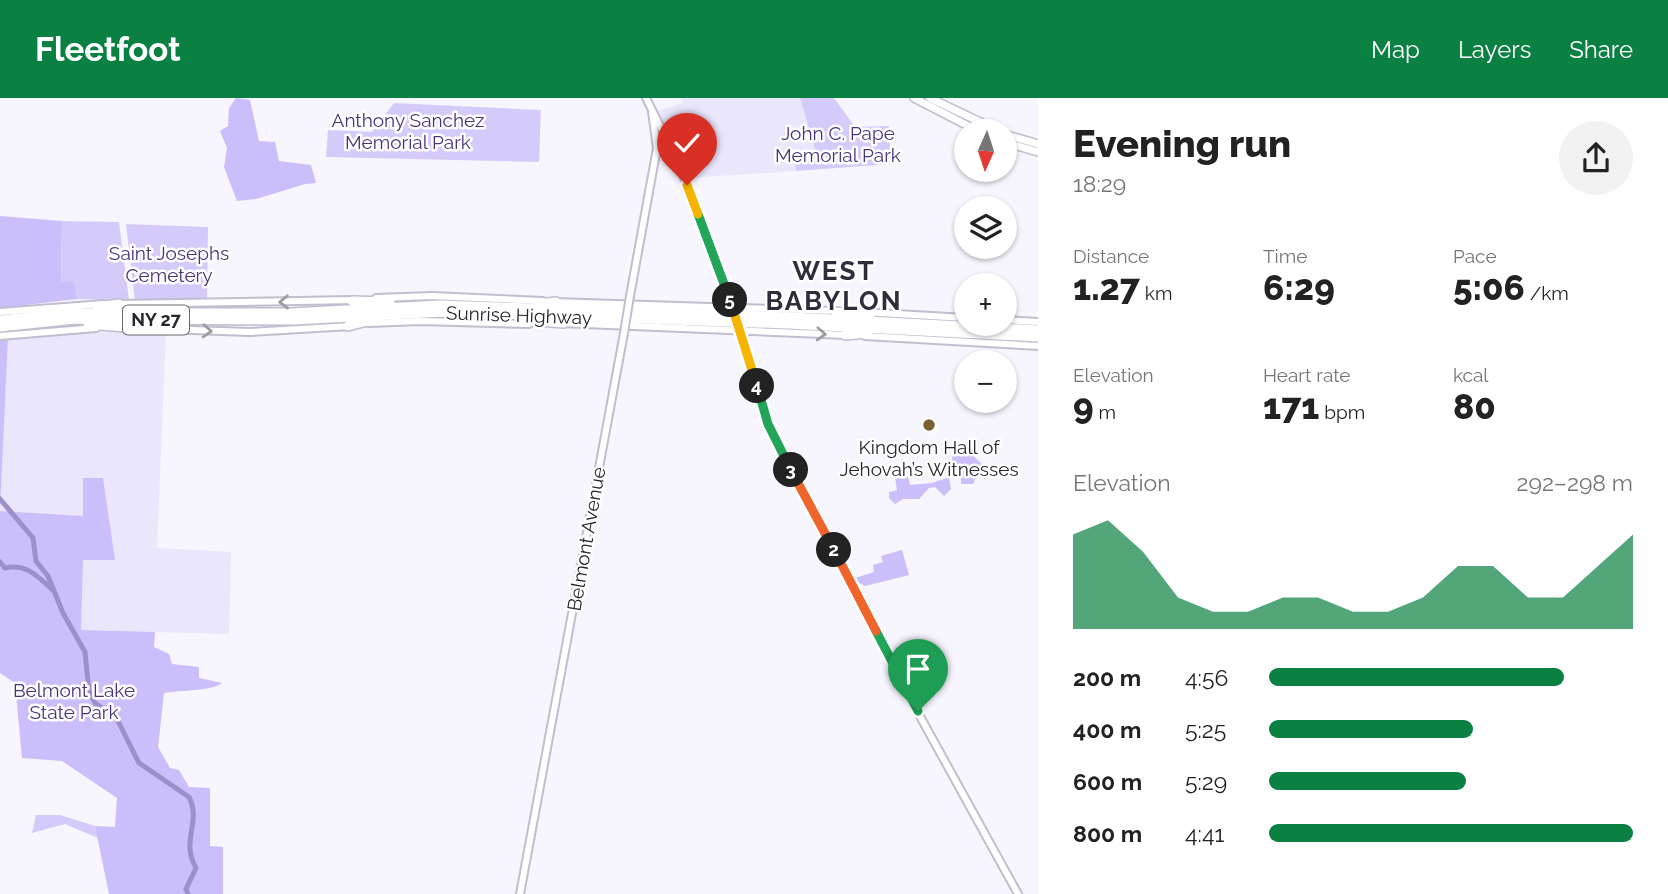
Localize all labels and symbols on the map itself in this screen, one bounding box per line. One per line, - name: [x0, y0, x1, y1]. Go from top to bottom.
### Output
- park label: Anthony Sanchez Memorial Park: [332, 109, 484, 153]
- pin: [657, 113, 717, 185]
- north arrow: [954, 119, 1017, 182]
- park label: John C. Pape Memorial Park: [775, 122, 901, 166]
- park label: Saint Josephs Cemetery: [109, 242, 229, 286]
- district label: WEST BABYLON: [765, 256, 903, 316]
- pin: 5: [712, 282, 748, 318]
- one-way arrow: [278, 294, 289, 310]
- street label: Sunrise Highway: [446, 301, 592, 329]
- road number: NY 27: [123, 306, 189, 334]
- one-way arrow: [201, 323, 212, 338]
- one-way arrow: [816, 326, 827, 341]
- pin: 4: [740, 368, 774, 404]
- marker: Kingdom Hall of Jehovah’s Witnesses: [921, 417, 937, 433]
- place label: Kingdom Hall of Jehovah’s Witnesses: [839, 436, 1019, 480]
- pin: 3: [774, 452, 808, 488]
- street label: Belmont Avenue: [562, 465, 610, 613]
- pin: 2: [816, 532, 852, 568]
- pin: [888, 639, 948, 711]
- park label: Belmont Lake State Park: [13, 679, 135, 723]

